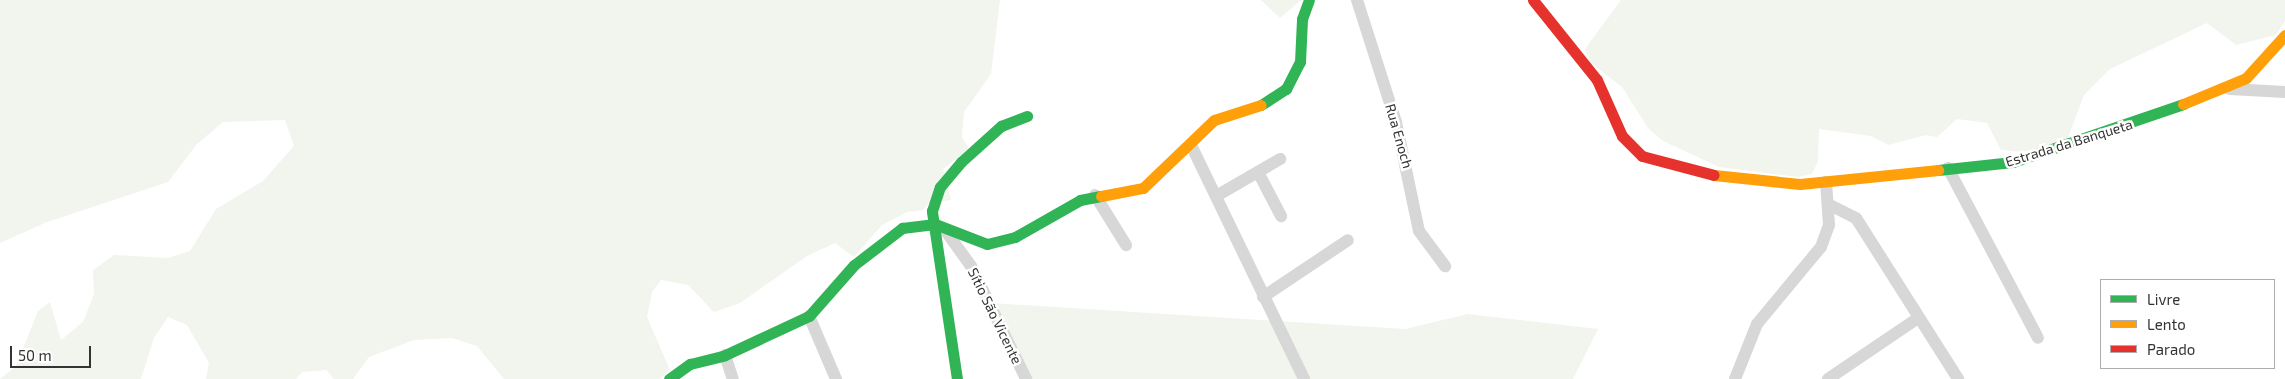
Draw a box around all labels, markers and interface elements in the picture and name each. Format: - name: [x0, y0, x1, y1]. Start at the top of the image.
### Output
- street label: Rua Enoch: [1382, 102, 1416, 170]
- street label: Estrada da Banqueta: [2003, 116, 2135, 170]
- street label: Sítio São Vicente: [964, 265, 1026, 367]
- legend: [2100, 279, 2275, 369]
- text: Livre: [2147, 290, 2180, 308]
- text: Lento: [2147, 315, 2186, 333]
- scale bar: [12, 336, 94, 368]
- text: Parado: [2147, 340, 2195, 358]
- text: 50 m: [18, 346, 52, 364]

